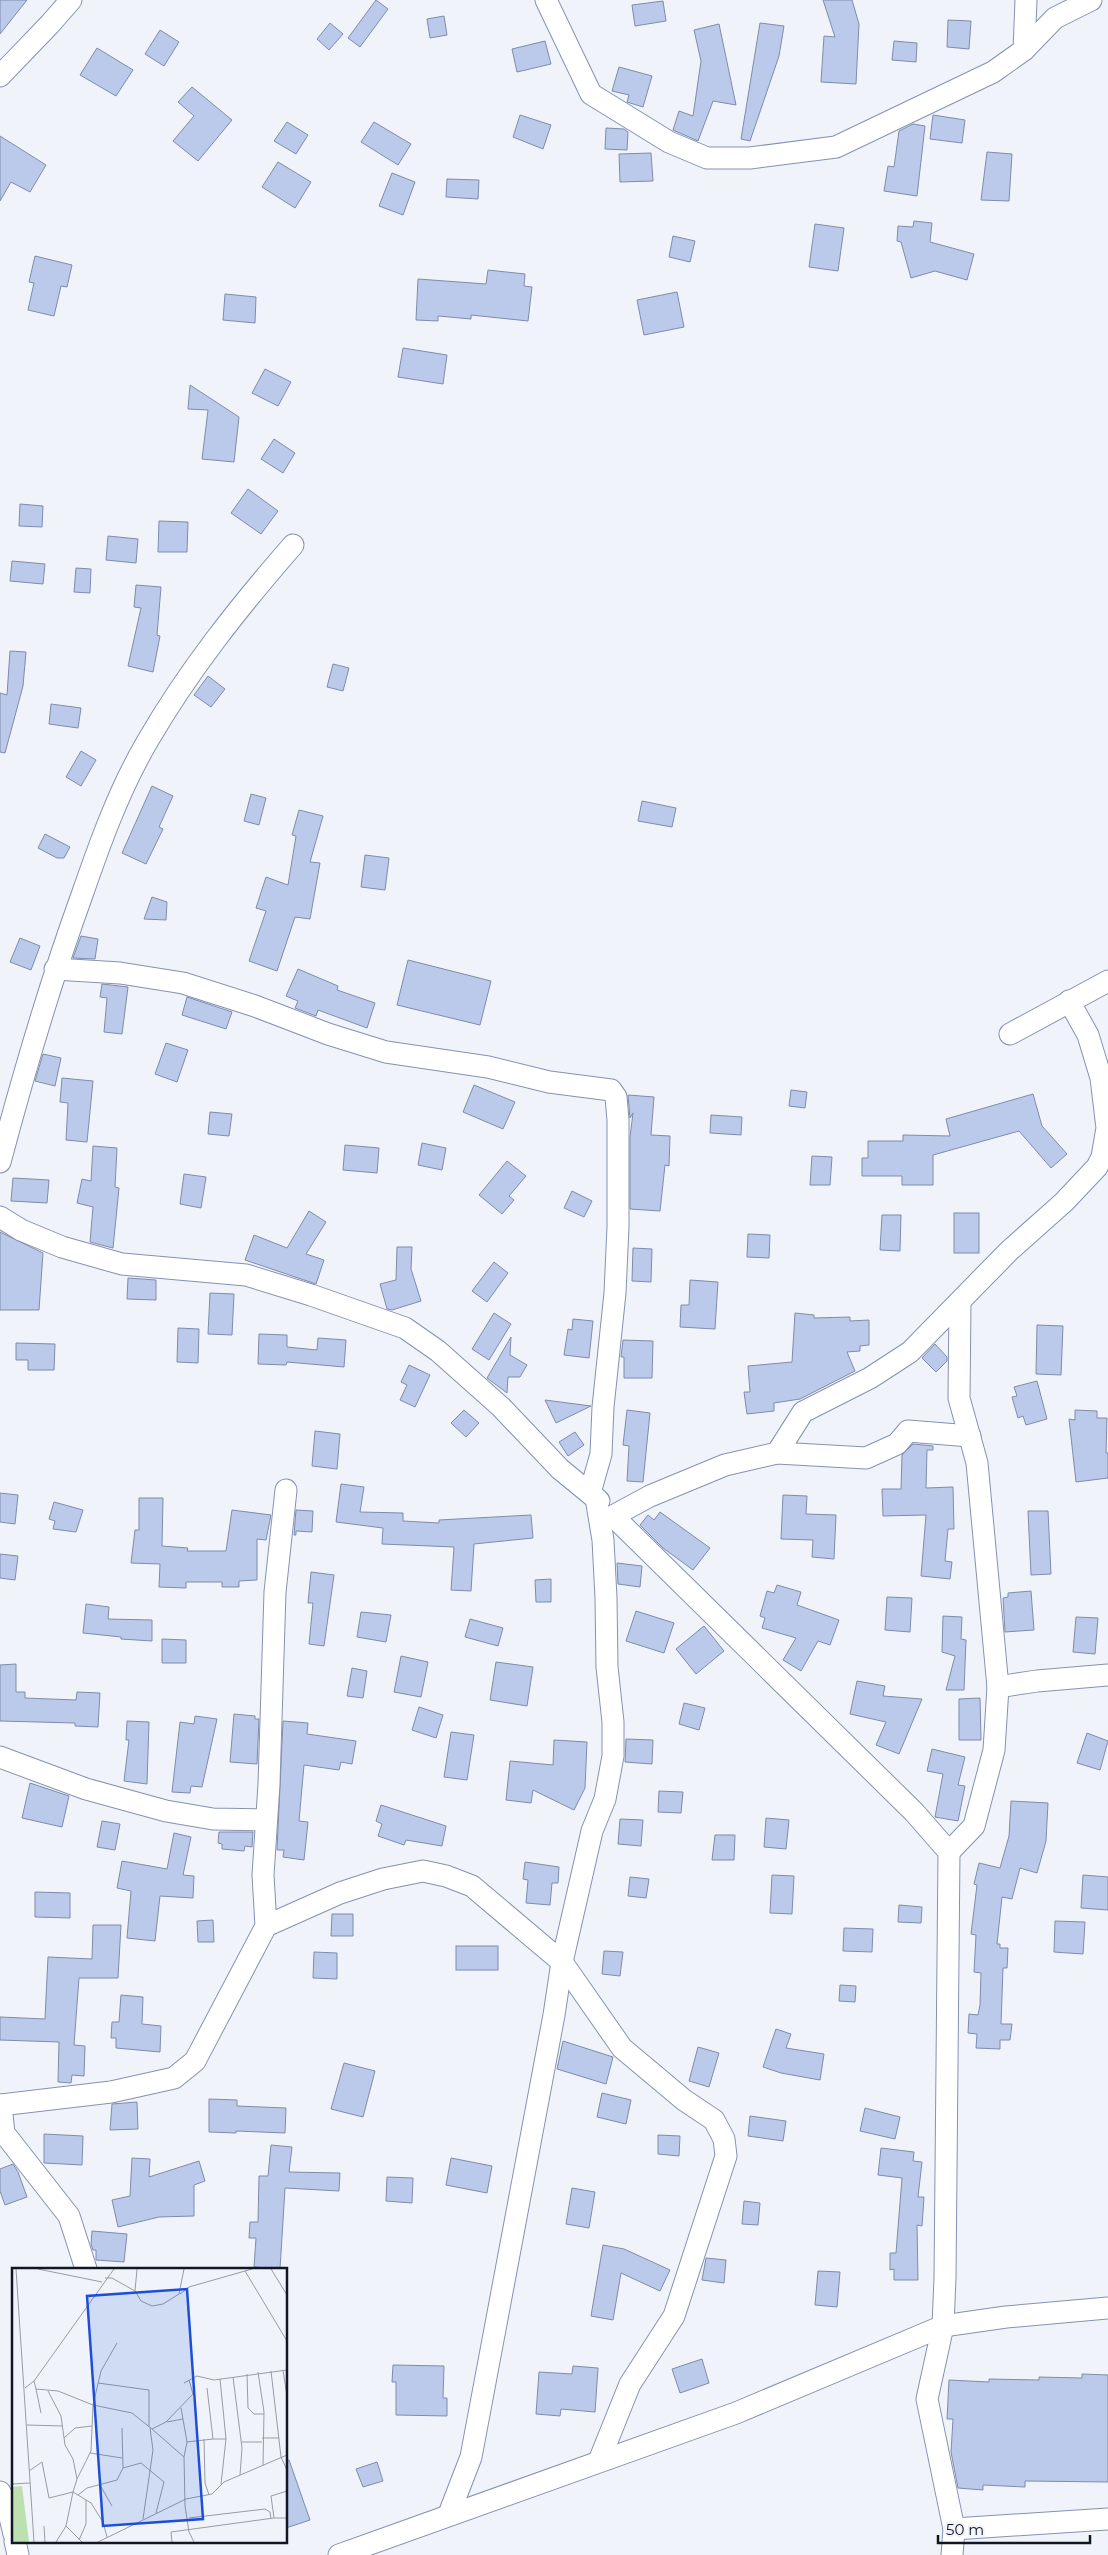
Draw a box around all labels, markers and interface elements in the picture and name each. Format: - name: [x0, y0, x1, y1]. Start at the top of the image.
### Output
- inset map: [12, 2268, 288, 2542]
- scale bar: [938, 2512, 1090, 2544]
- text: 50 m: [946, 2520, 984, 2539]

